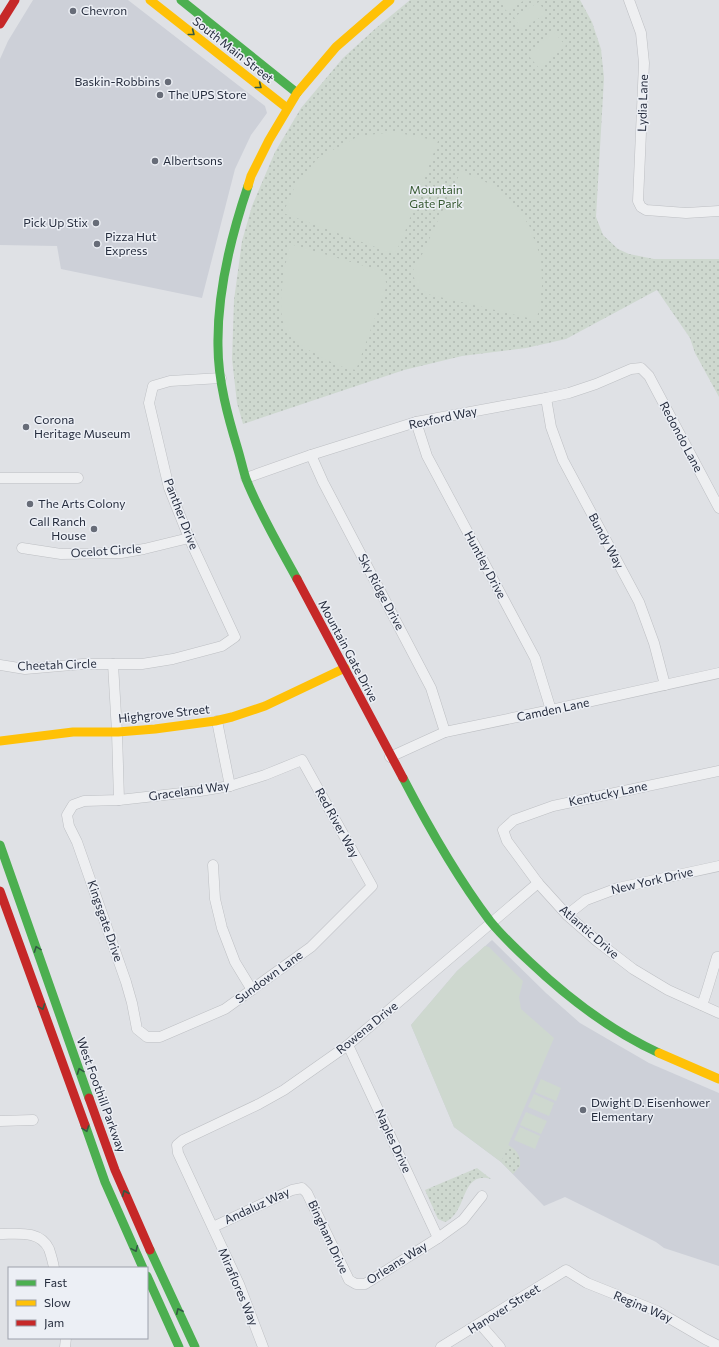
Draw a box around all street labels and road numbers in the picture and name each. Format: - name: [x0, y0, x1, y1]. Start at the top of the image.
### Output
- street label: South Main Street: [190, 13, 277, 85]
- street label: Lydia Lane: [634, 74, 650, 132]
- street label: Redondo Lane: [657, 399, 706, 474]
- street label: Rexford Way: [407, 403, 478, 431]
- street label: Panther Drive: [162, 476, 202, 551]
- street label: Bundy Way: [586, 510, 627, 571]
- street label: Huntley Drive: [462, 528, 509, 601]
- street label: Ocelot Circle: [70, 541, 142, 559]
- street label: Sky Ridge Drive: [356, 551, 408, 632]
- street label: Mountain Gate Drive: [316, 597, 382, 704]
- street label: Cheetah Circle: [17, 656, 97, 672]
- street label: Camden Lane: [515, 695, 590, 724]
- street label: Highgrove Street: [117, 701, 210, 725]
- street label: Graceland Way: [148, 777, 230, 803]
- street label: Kentucky Lane: [567, 778, 648, 808]
- street label: Red River Way: [313, 785, 363, 860]
- street label: New York Drive: [609, 864, 694, 896]
- street label: Kingsgate Drive: [85, 878, 126, 963]
- street label: Atlantic Drive: [557, 902, 622, 961]
- street label: Sundown Lane: [232, 947, 305, 1005]
- street label: Rowena Drive: [333, 998, 400, 1056]
- street label: West Foothill Parkway: [75, 1035, 129, 1154]
- street label: Naples Drive: [373, 1107, 415, 1175]
- street label: Andaluz Way: [222, 1184, 291, 1226]
- street label: Bingham Drive: [306, 1198, 352, 1275]
- street label: Orleans Way: [364, 1238, 429, 1286]
- street label: Miraflores Way: [216, 1246, 262, 1328]
- street label: Hanover Street: [465, 1280, 542, 1336]
- street label: Regina Way: [612, 1287, 675, 1325]

